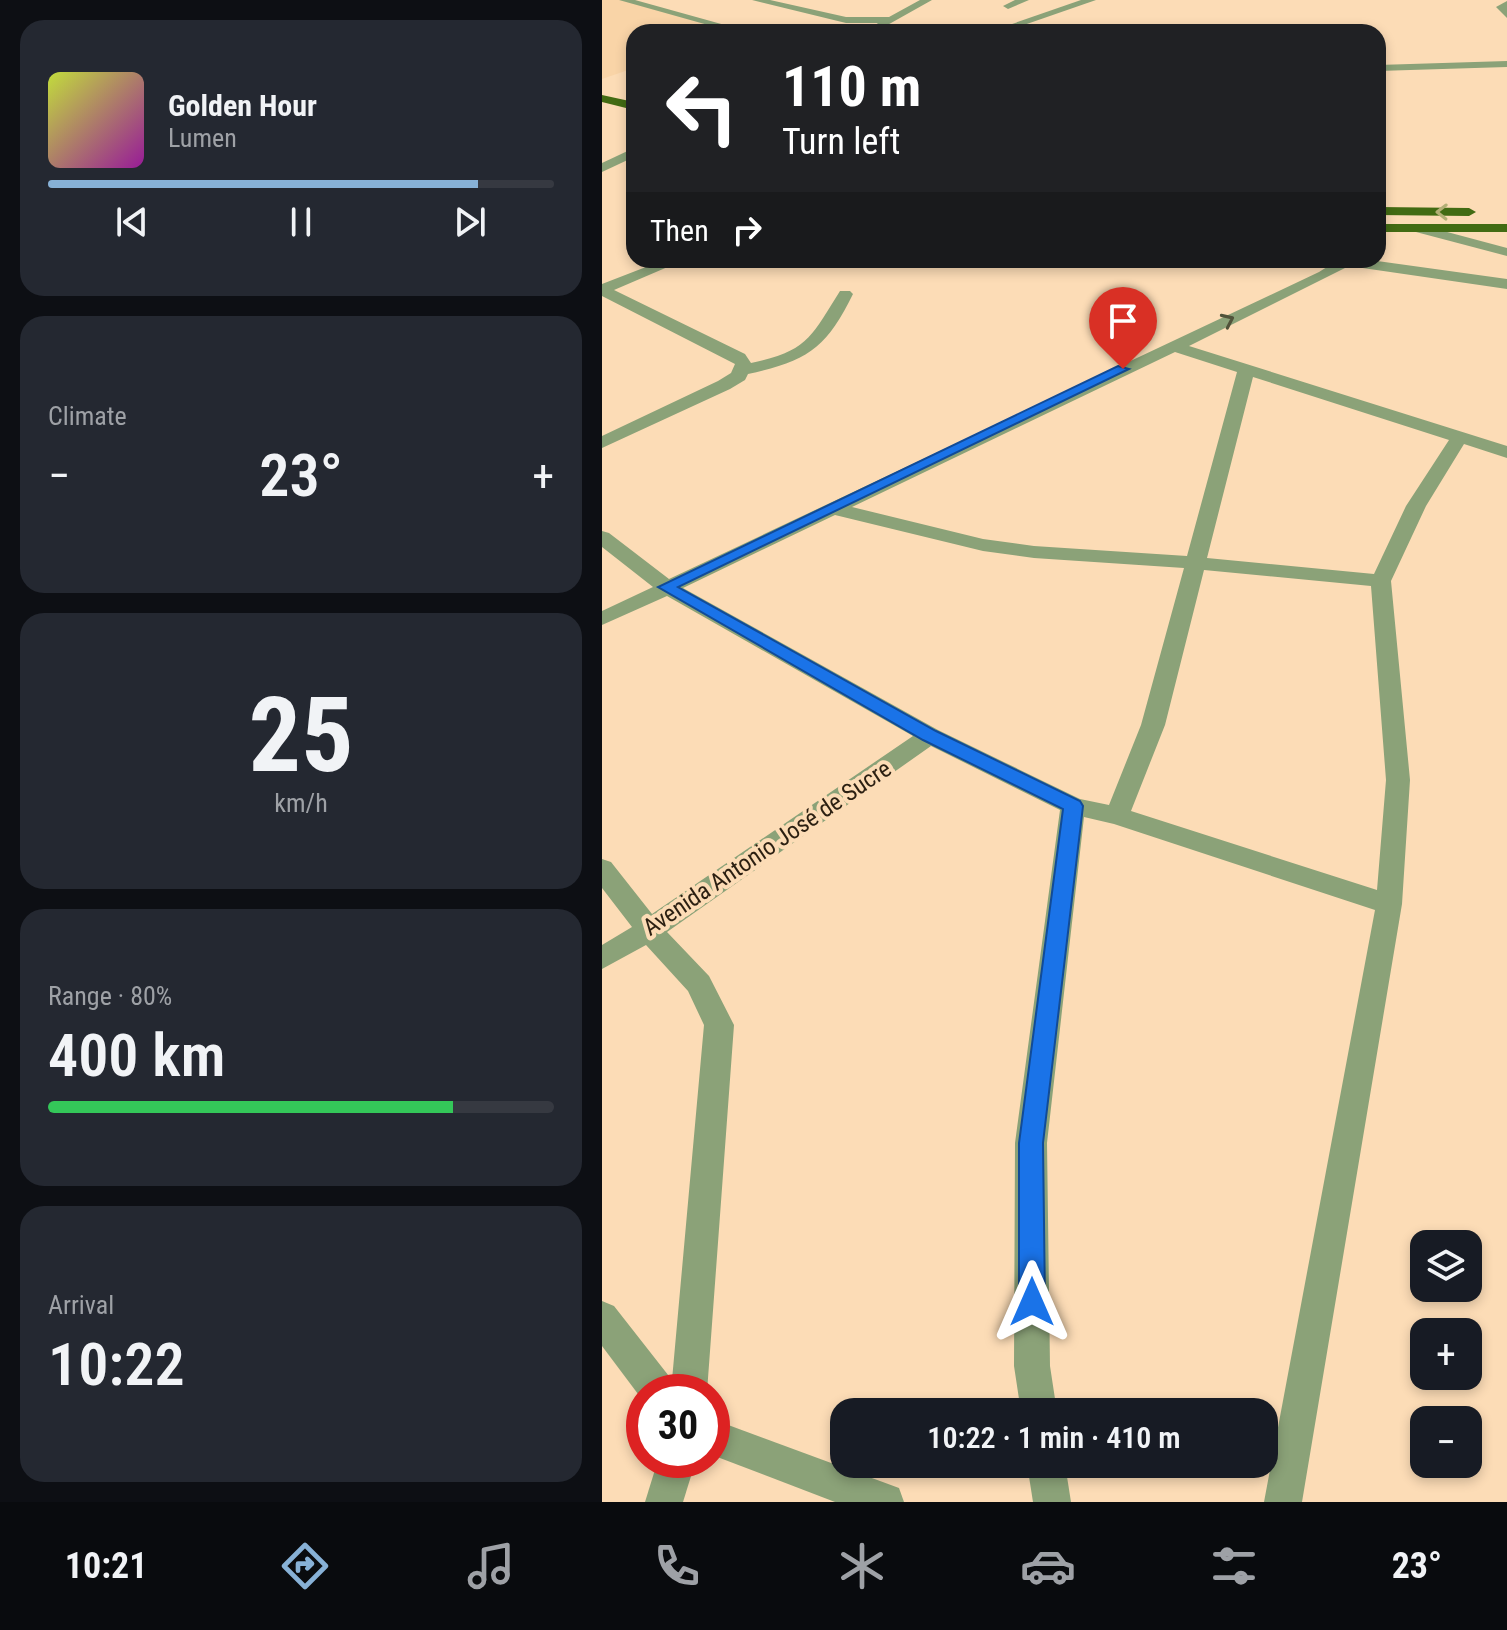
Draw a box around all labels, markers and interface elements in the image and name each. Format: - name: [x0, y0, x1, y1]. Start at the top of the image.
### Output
- text: 110 m: [782, 54, 921, 120]
- icon: left: [650, 56, 754, 160]
- text: Golden Hour: [168, 88, 317, 123]
- text: Turn left: [782, 121, 900, 163]
- text: Lumen: [168, 123, 237, 153]
- icon: previous: [110, 200, 154, 244]
- icon: pause: [279, 200, 323, 244]
- icon: next: [448, 200, 492, 244]
- one-way arrow: [1436, 203, 1448, 220]
- icon: right: [725, 208, 769, 252]
- text: Then: [650, 213, 709, 248]
- pin: [1089, 287, 1157, 369]
- icon: arrive: [1101, 299, 1145, 343]
- one-way arrow: [1220, 314, 1234, 330]
- text: Climate: [48, 401, 127, 431]
- text: 23°: [259, 440, 343, 511]
- text: −: [48, 450, 70, 502]
- text: +: [532, 450, 554, 502]
- text: 25: [248, 675, 354, 796]
- street label: Avenida Antonio José de Sucre: [638, 754, 896, 942]
- text: km/h: [274, 788, 328, 818]
- text: Range · 80%: [48, 981, 172, 1011]
- text: 400 km: [48, 1020, 225, 1091]
- map controls: [1410, 1230, 1482, 1478]
- button: layers: [1410, 1230, 1482, 1302]
- position arrow: [990, 1260, 1074, 1344]
- text: Arrival: [48, 1290, 114, 1320]
- button: +: [1410, 1318, 1482, 1390]
- text: 10:22: [48, 1329, 185, 1400]
- speed limit sign: 30: [626, 1374, 730, 1478]
- button: −: [1410, 1406, 1482, 1478]
- text: 10:22 · 1 min · 410 m: [927, 1420, 1181, 1455]
- icon: directions: [277, 1538, 333, 1594]
- icon: music: [463, 1538, 519, 1594]
- icon: phone: [649, 1538, 705, 1594]
- icon: climate: [834, 1538, 890, 1594]
- icon: car: [1020, 1538, 1076, 1594]
- icon: filters: [1206, 1538, 1262, 1594]
- text: 10:21: [65, 1545, 147, 1587]
- text: 23°: [1392, 1545, 1442, 1587]

